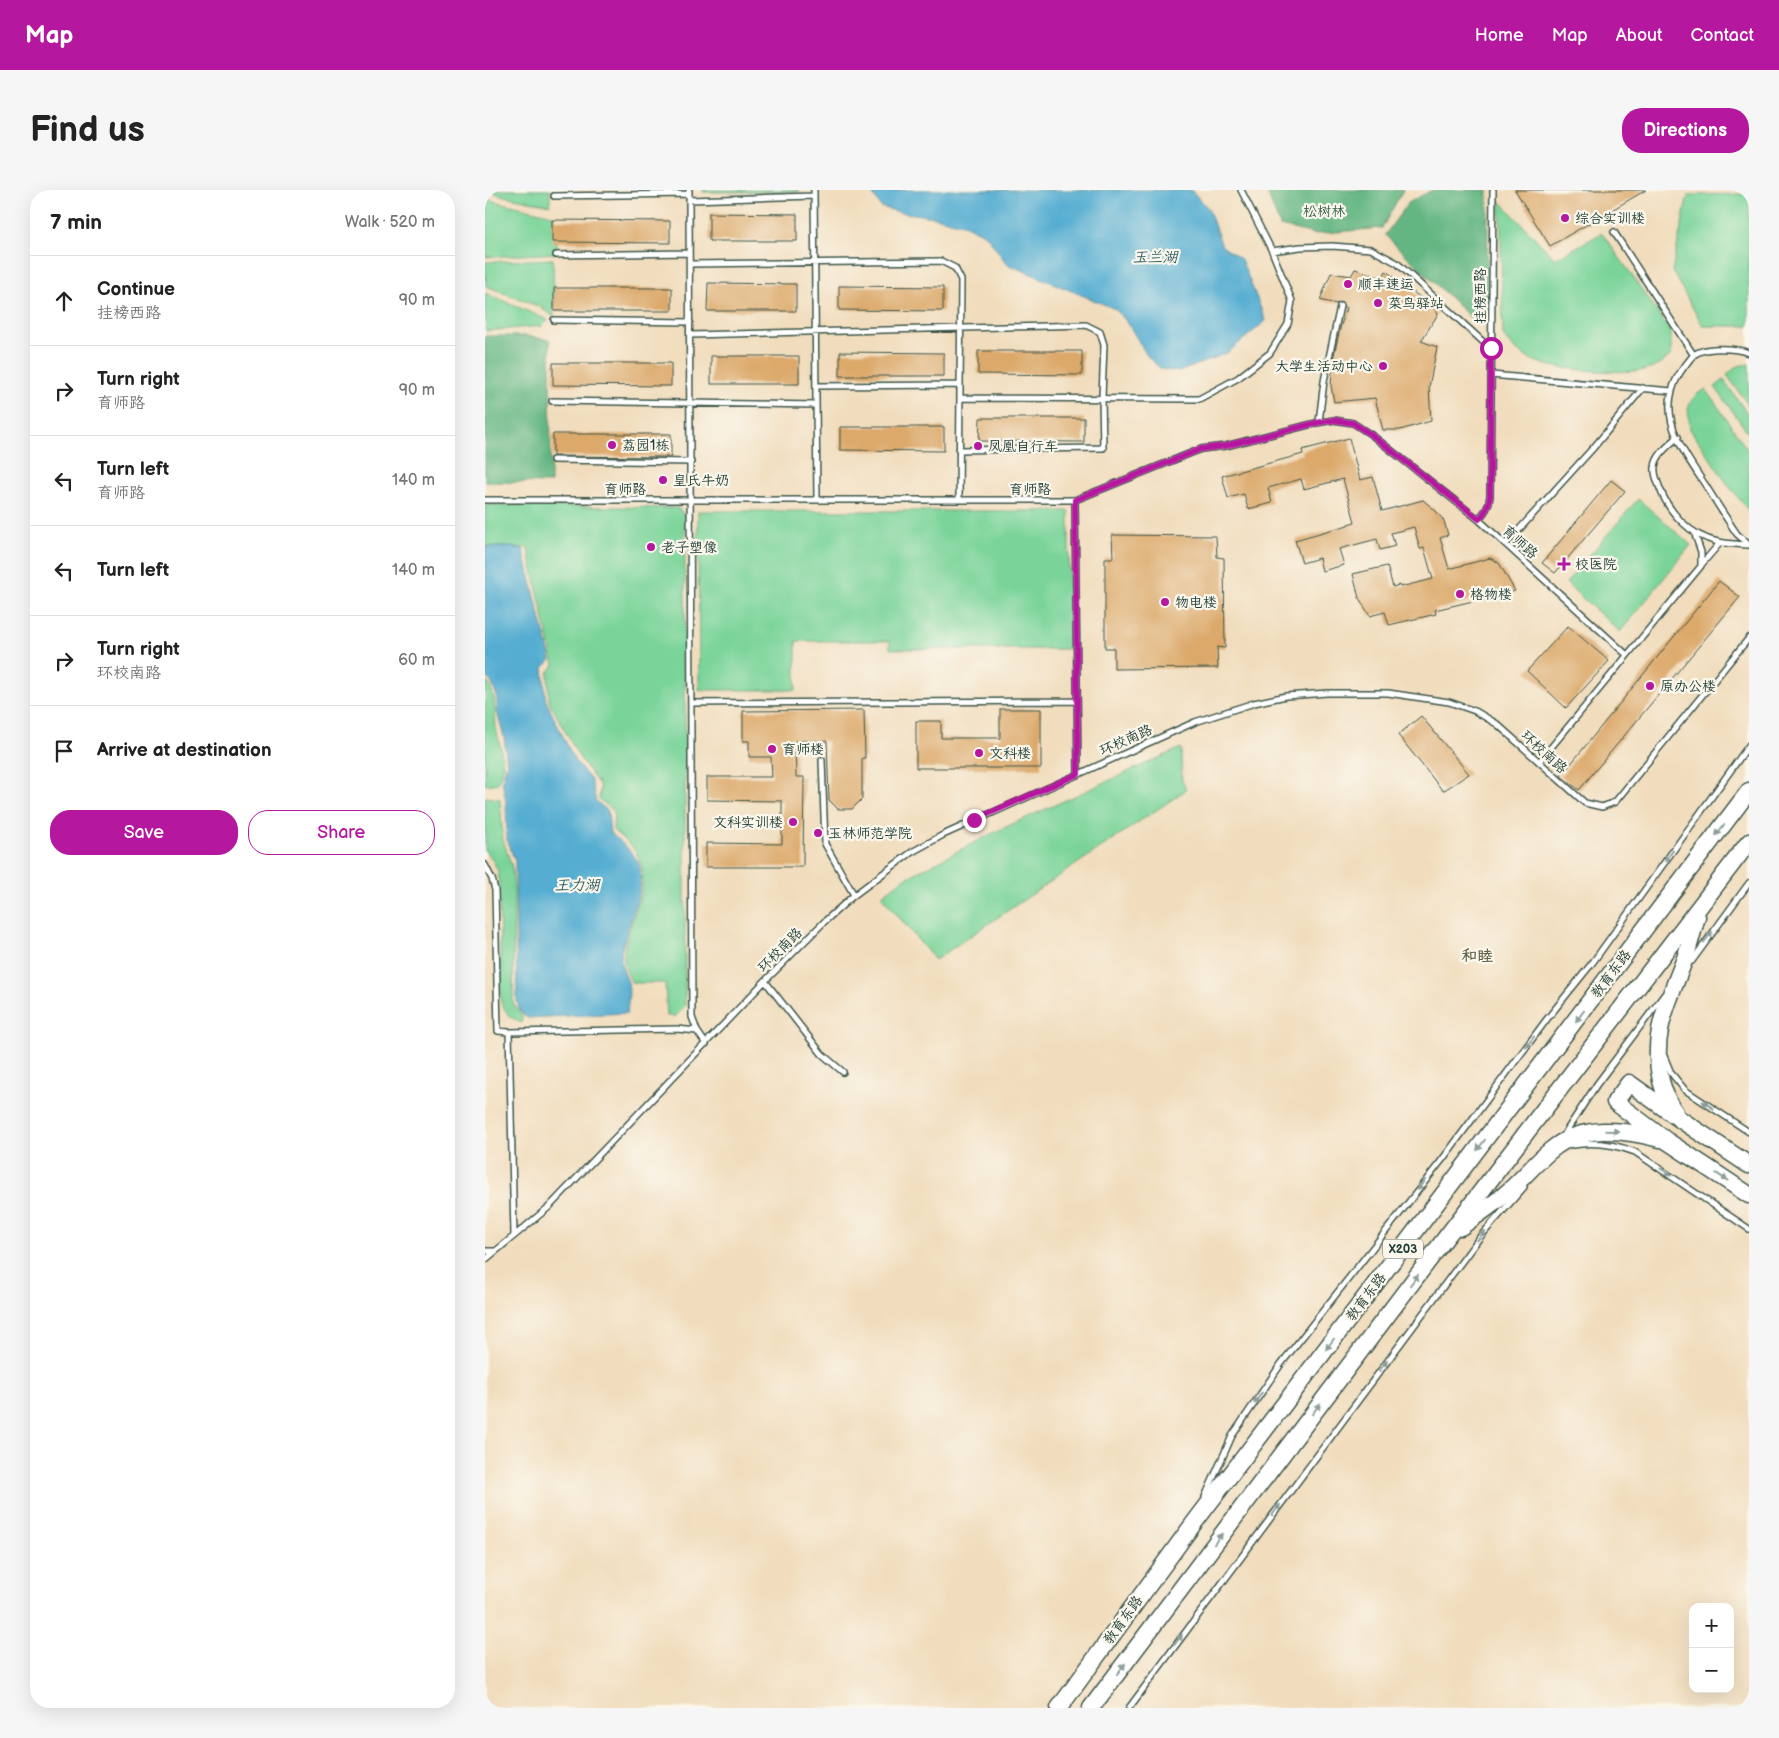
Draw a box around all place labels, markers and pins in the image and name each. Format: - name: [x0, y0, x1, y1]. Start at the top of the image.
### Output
- place label: 综合实训楼: [1575, 210, 1645, 227]
- marker: 综合实训楼: [1559, 212, 1571, 224]
- place label: 顺丰速运: [1358, 276, 1414, 293]
- marker: 顺丰速运: [1342, 278, 1354, 290]
- place label: 菜鸟驿站: [1388, 295, 1444, 312]
- marker: 菜鸟驿站: [1372, 297, 1384, 309]
- place label: 大学生活动中心: [1275, 358, 1373, 375]
- marker: 大学生活动中心: [1377, 360, 1389, 372]
- place label: 荔园1栋: [622, 437, 669, 454]
- place label: 凤凰自行车: [988, 438, 1058, 455]
- marker: 荔园1栋: [606, 439, 618, 451]
- marker: 凤凰自行车: [972, 440, 984, 452]
- place label: 皇氏牛奶: [673, 472, 729, 489]
- marker: 皇氏牛奶: [657, 474, 669, 486]
- place label: 老子塑像: [661, 539, 717, 556]
- marker: 老子塑像: [645, 541, 657, 553]
- place label: 校医院: [1575, 556, 1617, 573]
- marker: 校医院: [1557, 557, 1571, 571]
- place label: 格物楼: [1470, 586, 1512, 603]
- marker: 格物楼: [1454, 588, 1466, 600]
- place label: 物电楼: [1175, 594, 1217, 611]
- marker: 物电楼: [1159, 596, 1171, 608]
- place label: 原办公楼: [1660, 678, 1716, 695]
- marker: 原办公楼: [1644, 680, 1656, 692]
- place label: 育师楼: [782, 741, 824, 758]
- marker: 育师楼: [766, 743, 778, 755]
- place label: 文科楼: [989, 745, 1031, 762]
- marker: 文科楼: [973, 747, 985, 759]
- place label: 文科实训楼: [713, 814, 783, 831]
- marker: 文科实训楼: [787, 816, 799, 828]
- place label: 玉林师范学院: [828, 825, 912, 842]
- marker: 玉林师范学院: [812, 827, 824, 839]

